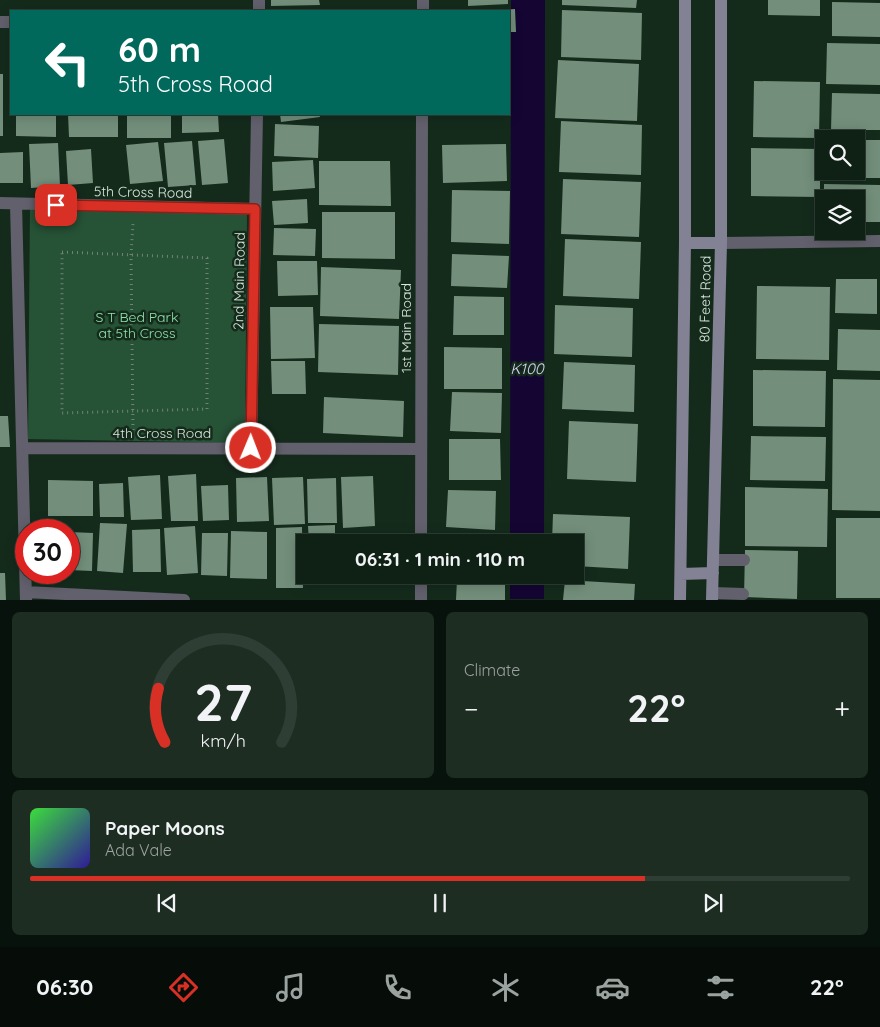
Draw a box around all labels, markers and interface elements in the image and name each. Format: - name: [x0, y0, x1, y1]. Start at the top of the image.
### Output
- text: 60 m: [118, 27, 201, 71]
- icon: left: [35, 30, 100, 95]
- text: 5th Cross Road: [118, 70, 273, 98]
- map controls: [815, 130, 865, 240]
- button: search: [815, 130, 865, 180]
- street label: 5th Cross Road: [94, 182, 192, 202]
- pin: [35, 184, 77, 226]
- button: layers: [815, 190, 865, 240]
- icon: arrive: [42, 191, 70, 219]
- street label: 2nd Main Road: [229, 232, 249, 330]
- street label: 80 Feet Road: [695, 256, 715, 342]
- street label: 1st Main Road: [397, 283, 415, 373]
- park label: S T Bed Park at 5th Cross: [96, 308, 178, 342]
- water label: K100: [510, 359, 545, 378]
- position arrow: [224, 421, 276, 473]
- street label: 4th Cross Road: [113, 424, 211, 442]
- speed limit sign: 30: [15, 519, 80, 584]
- text: 06:31 · 1 min · 110 m: [355, 547, 525, 571]
- text: Climate: [464, 660, 520, 680]
- text: 27: [194, 669, 252, 734]
- text: 22°: [627, 684, 685, 732]
- text: −: [464, 691, 479, 726]
- text: +: [834, 691, 850, 726]
- text: km/h: [200, 729, 246, 751]
- text: Paper Moons: [105, 816, 225, 840]
- text: Ada Vale: [105, 840, 172, 860]
- icon: previous: [153, 889, 181, 917]
- icon: pause: [426, 889, 454, 917]
- icon: next: [699, 889, 727, 917]
- icon: directions: [166, 970, 201, 1005]
- icon: music: [273, 970, 308, 1005]
- icon: phone: [380, 970, 415, 1005]
- icon: climate: [488, 970, 523, 1005]
- icon: car: [595, 970, 630, 1005]
- icon: filters: [703, 970, 738, 1005]
- text: 06:30: [36, 973, 93, 1001]
- text: 22°: [810, 973, 844, 1001]

